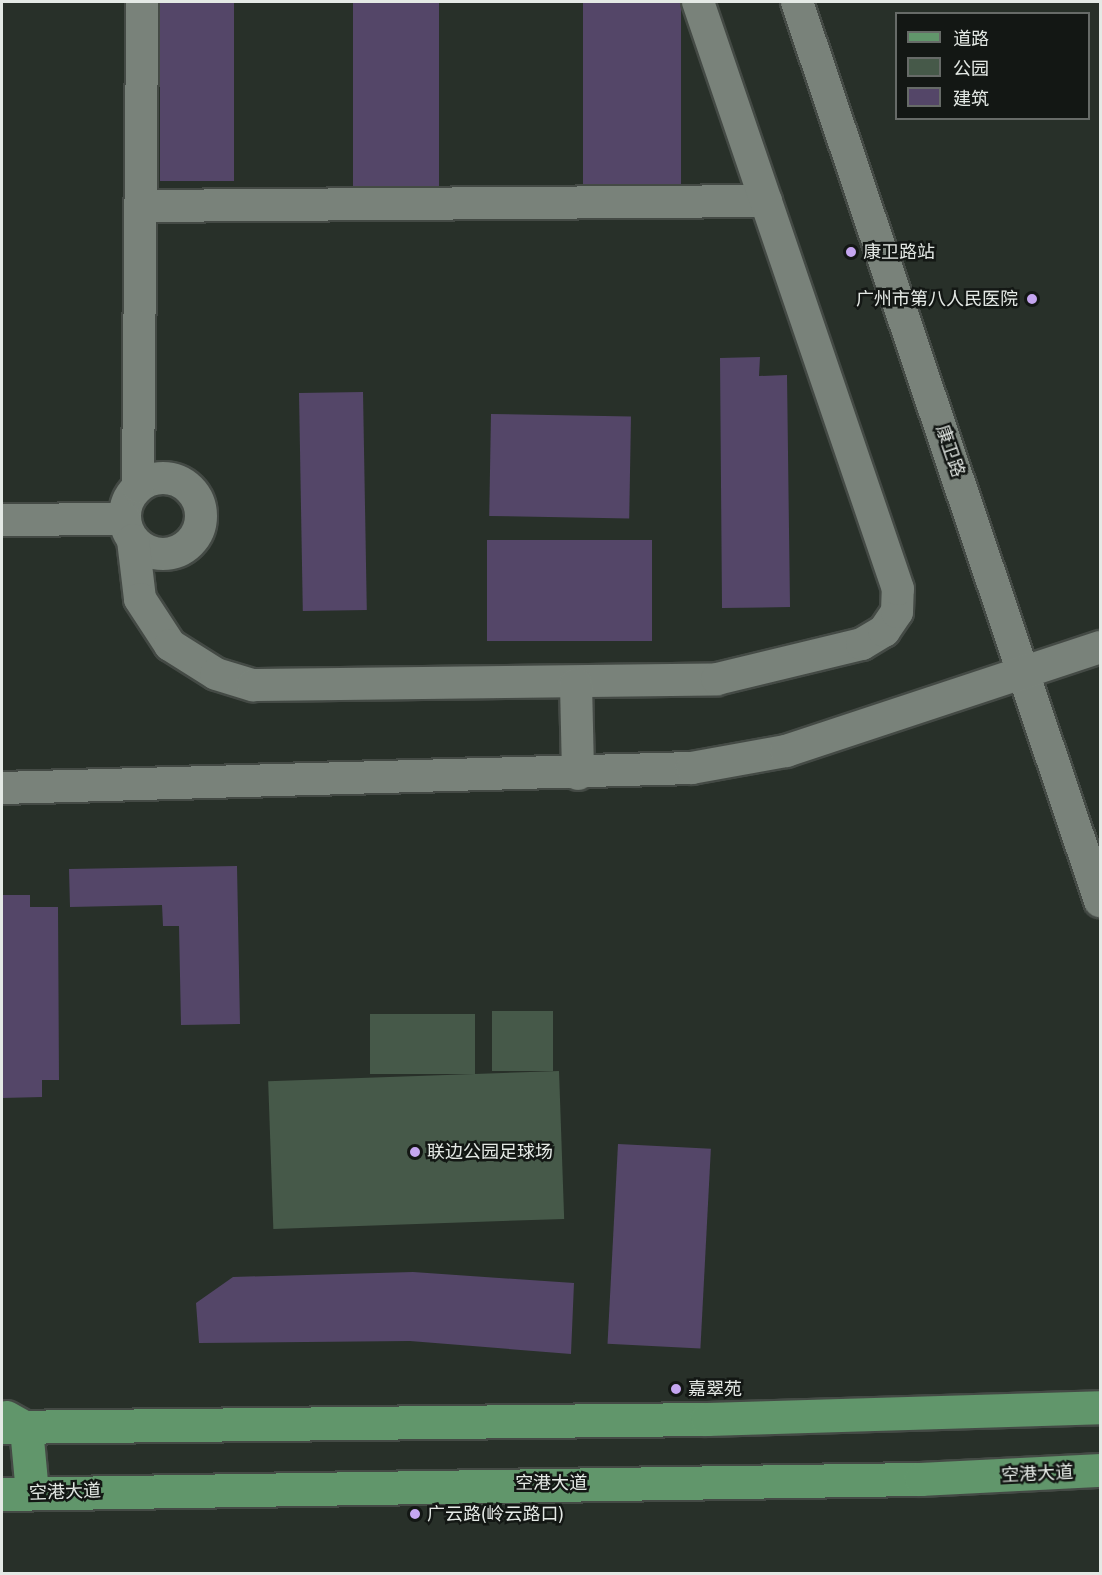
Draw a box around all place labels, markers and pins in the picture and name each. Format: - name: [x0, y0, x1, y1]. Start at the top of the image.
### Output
- place label: 康卫路站: [863, 241, 935, 263]
- marker: 康卫路站: [844, 245, 858, 259]
- place label: 广州市第八人民医院: [856, 288, 1018, 310]
- marker: 广州市第八人民医院: [1023, 290, 1041, 308]
- place label: 联边公园足球场: [427, 1141, 553, 1163]
- marker: 联边公园足球场: [408, 1145, 422, 1159]
- place label: 嘉翠苑: [688, 1378, 742, 1400]
- marker: 嘉翠苑: [669, 1382, 683, 1396]
- place label: 广云路(岭云路口): [427, 1503, 564, 1525]
- marker: 广云路(岭云路口): [408, 1507, 422, 1521]

